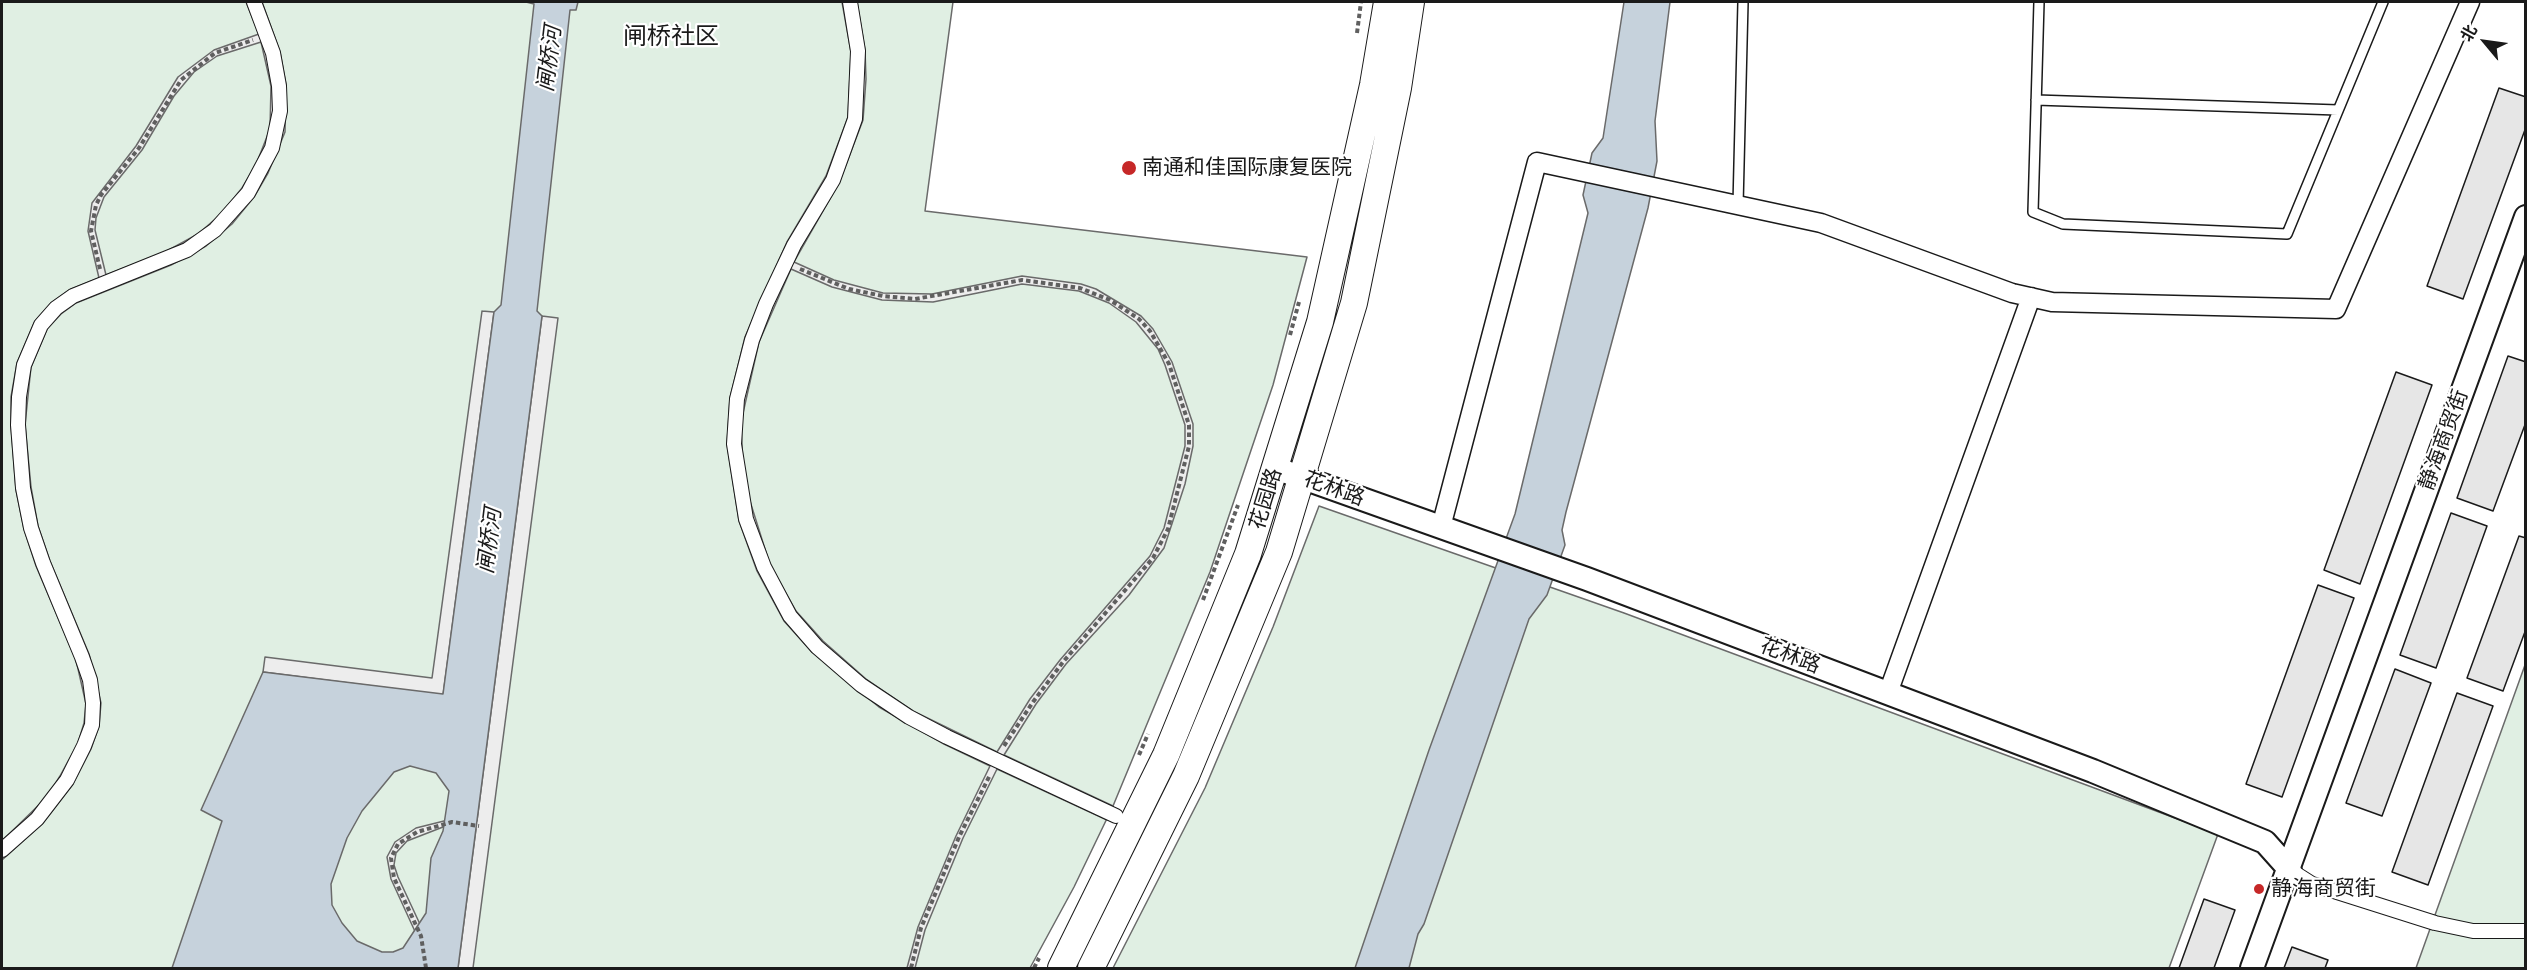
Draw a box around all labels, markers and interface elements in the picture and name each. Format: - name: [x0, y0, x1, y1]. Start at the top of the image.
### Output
- north arrow: [2455, 12, 2515, 72]
- text: 北: [2457, 21, 2481, 45]
- district label: 闸桥社区: [623, 23, 719, 51]
- water label: 闸桥河: [533, 25, 567, 93]
- place label: 南通和佳国际康复医院: [1142, 155, 1352, 181]
- marker: 南通和佳国际康复医院: [1120, 159, 1138, 177]
- street label: 静海商贸街: [2414, 386, 2474, 494]
- street label: 花园路: [1245, 465, 1287, 533]
- street label: 花林路: [1300, 466, 1368, 512]
- water label: 闸桥河: [473, 507, 507, 575]
- street label: 花林路: [1756, 633, 1824, 679]
- place label: 静海商贸街: [2271, 876, 2376, 902]
- marker: 静海商贸街: [2252, 882, 2266, 896]

